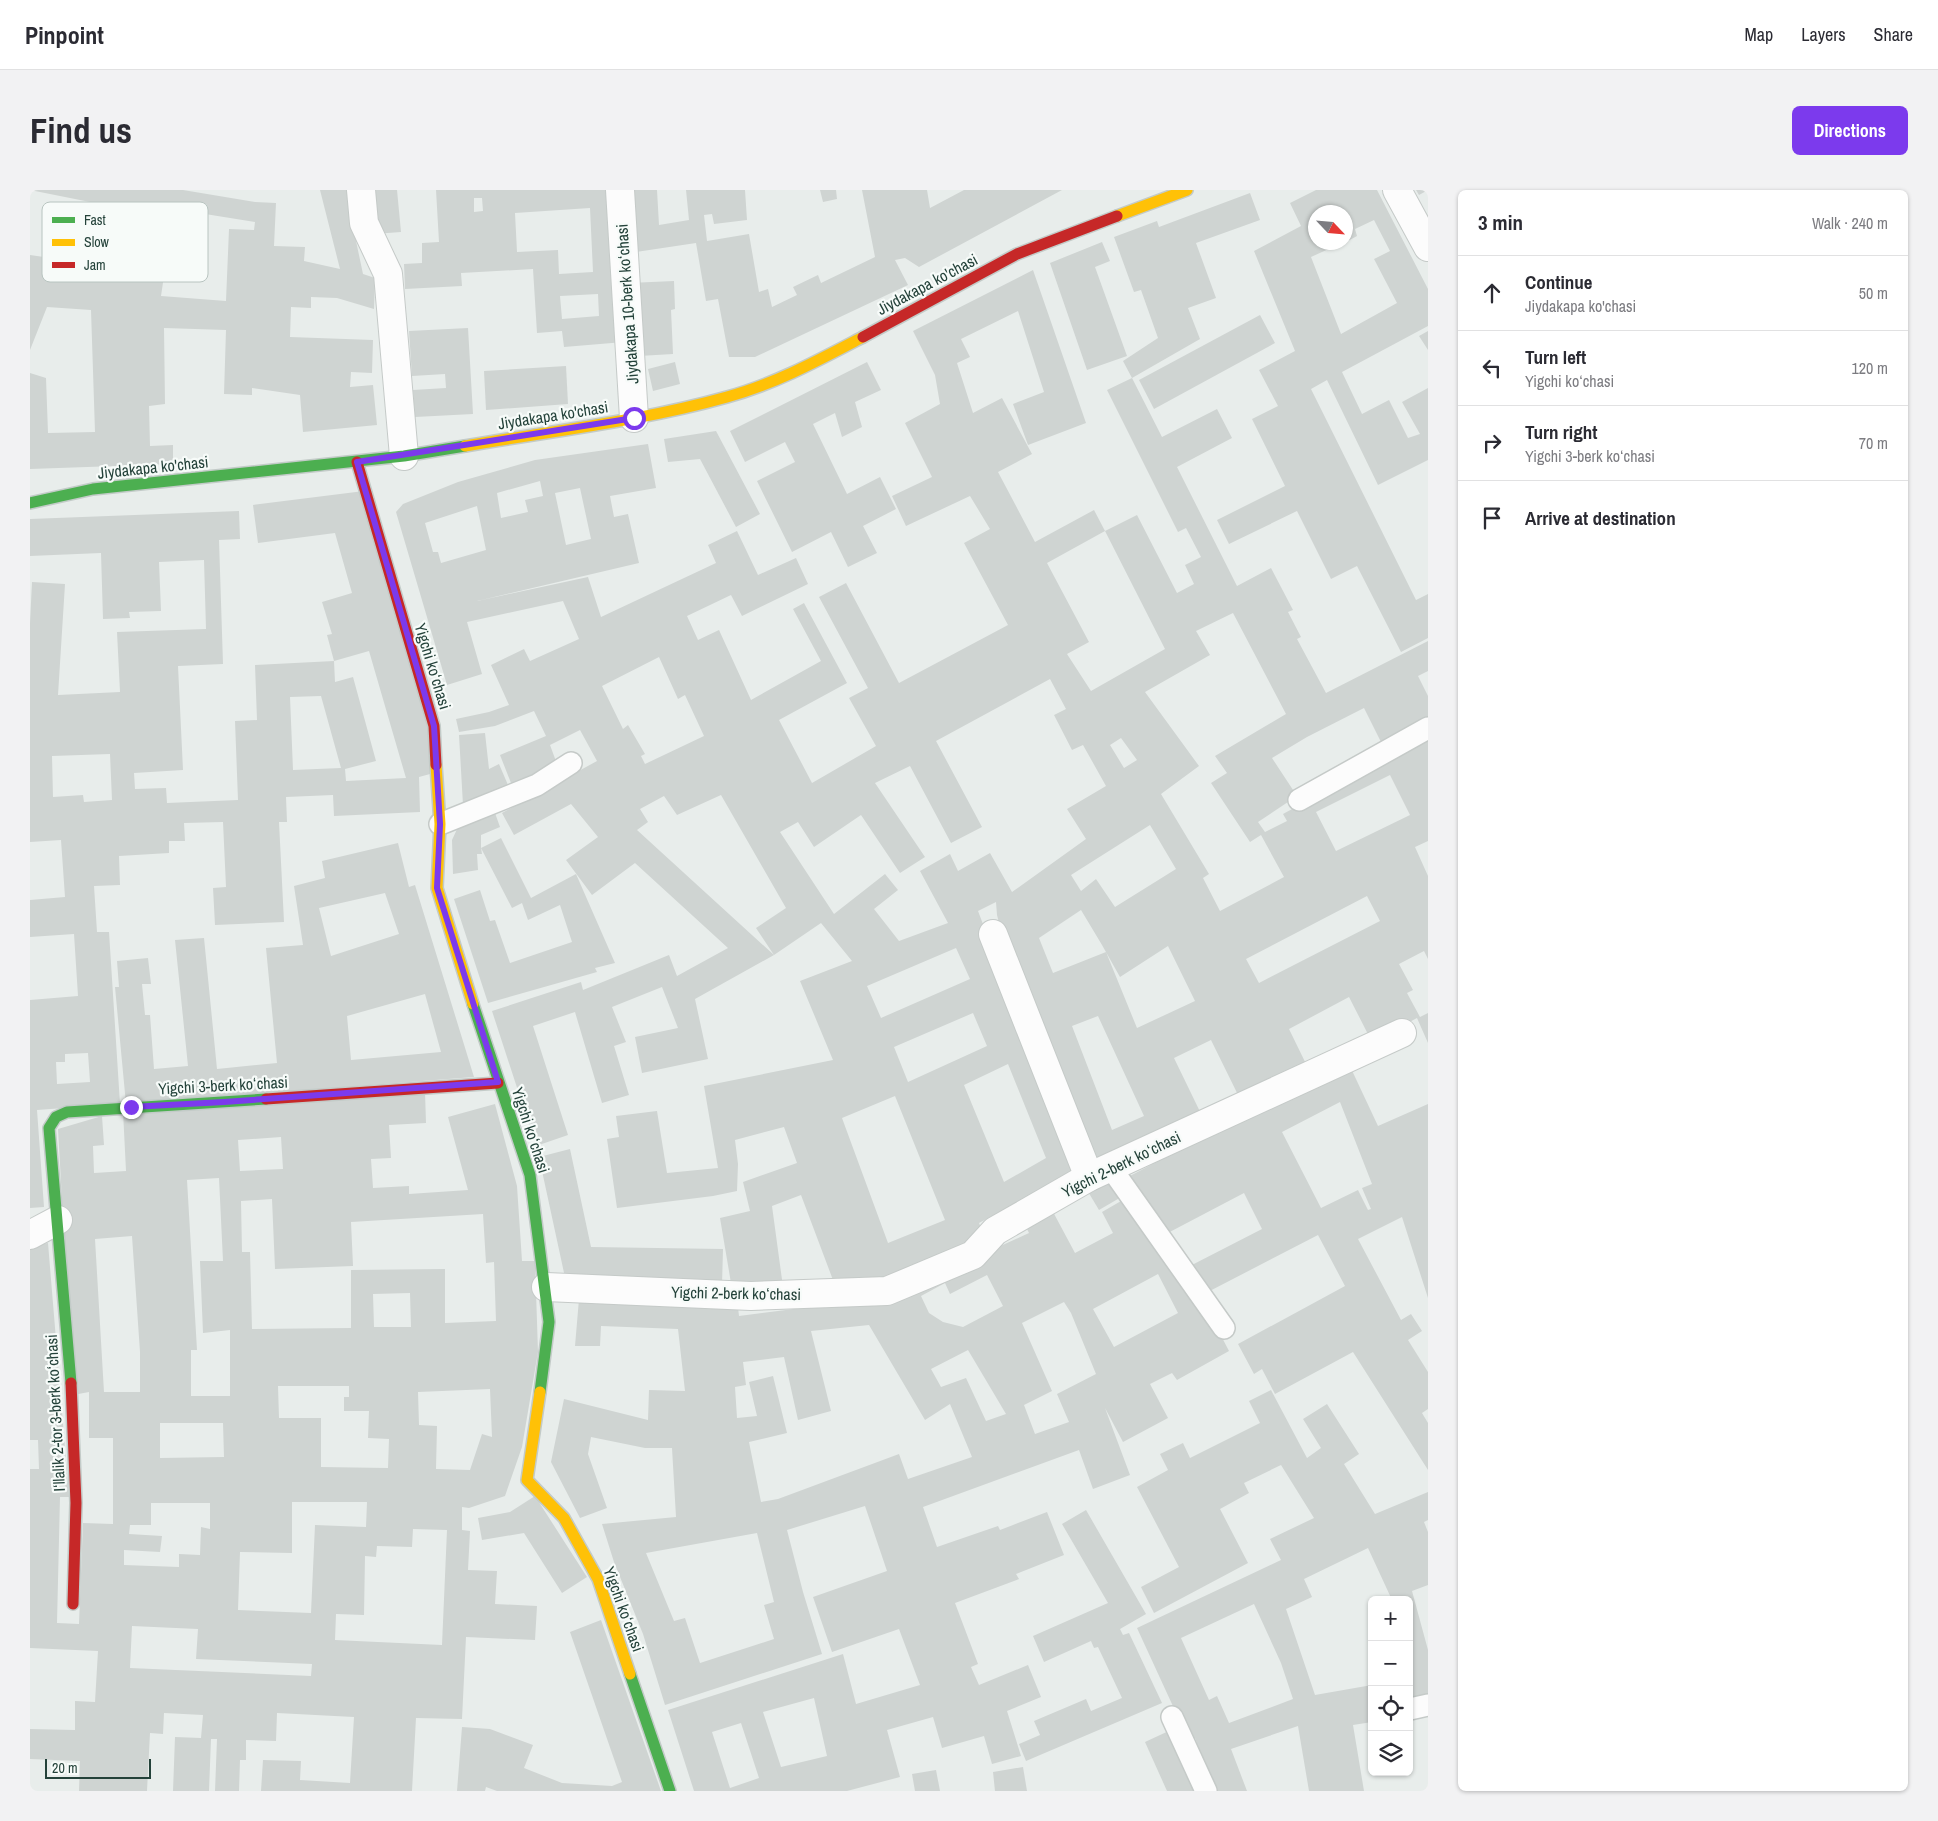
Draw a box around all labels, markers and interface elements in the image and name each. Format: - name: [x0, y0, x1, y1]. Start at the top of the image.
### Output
- text: Pinpoint: [25, 19, 104, 51]
- text: Map: [1745, 22, 1773, 47]
- text: Layers: [1801, 22, 1846, 47]
- text: Share: [1874, 22, 1913, 47]
- button: Directions: [1792, 106, 1908, 155]
- text: Find us: [30, 107, 132, 154]
- legend: [42, 202, 208, 282]
- north arrow: [1308, 205, 1353, 250]
- text: 3 min: [1478, 208, 1523, 237]
- text: Fast: [84, 211, 106, 229]
- text: Walk · 240 m: [1812, 212, 1888, 234]
- street label: Jiydakapa 10-berk koʻchasi: [610, 223, 644, 385]
- text: Slow: [84, 233, 110, 251]
- street label: Jiydakapa ko'chasi: [873, 248, 981, 320]
- text: Jam: [84, 256, 106, 274]
- text: Continue: [1525, 269, 1593, 295]
- icon: ahead: [1478, 279, 1506, 307]
- text: 50 m: [1859, 282, 1888, 304]
- text: Jiydakapa ko'chasi: [1525, 295, 1636, 317]
- text: Turn left: [1525, 344, 1586, 370]
- icon: left: [1478, 354, 1506, 382]
- text: 120 m: [1852, 357, 1888, 379]
- text: Yigchi koʻchasi: [1525, 370, 1614, 392]
- street label: Jiydakapa ko'chasi: [496, 395, 610, 435]
- route start: [623, 407, 646, 430]
- text: Turn right: [1525, 419, 1597, 445]
- icon: right: [1478, 429, 1506, 457]
- text: 70 m: [1859, 432, 1888, 454]
- text: Yigchi 3-berk koʻchasi: [1525, 445, 1655, 467]
- street label: Jiydakapa ko'chasi: [97, 450, 209, 484]
- icon: arrive: [1478, 504, 1506, 532]
- text: Arrive at destination: [1525, 505, 1676, 531]
- street label: Yigchi koʻchasi: [409, 620, 457, 712]
- street label: Yigchi 3-berk koʻchasi: [158, 1071, 288, 1099]
- street label: Yigchi koʻchasi: [507, 1084, 555, 1176]
- route end: [120, 1096, 143, 1119]
- street label: Yigchi 2-berk koʻchasi: [1058, 1126, 1184, 1202]
- street label: Yigchi 2-berk koʻchasi: [671, 1281, 801, 1305]
- street label: Iʻllalik 2-tor 3-berk koʻchasi: [40, 1334, 70, 1492]
- street label: Yigchi koʻchasi: [598, 1563, 650, 1655]
- map controls: [1368, 1596, 1413, 1776]
- button: +: [1368, 1596, 1413, 1641]
- button: −: [1368, 1641, 1413, 1686]
- button: locate: [1368, 1686, 1413, 1731]
- button: layers: [1368, 1731, 1413, 1776]
- scale bar: [45, 1756, 151, 1779]
- text: 20 m: [52, 1759, 78, 1777]

